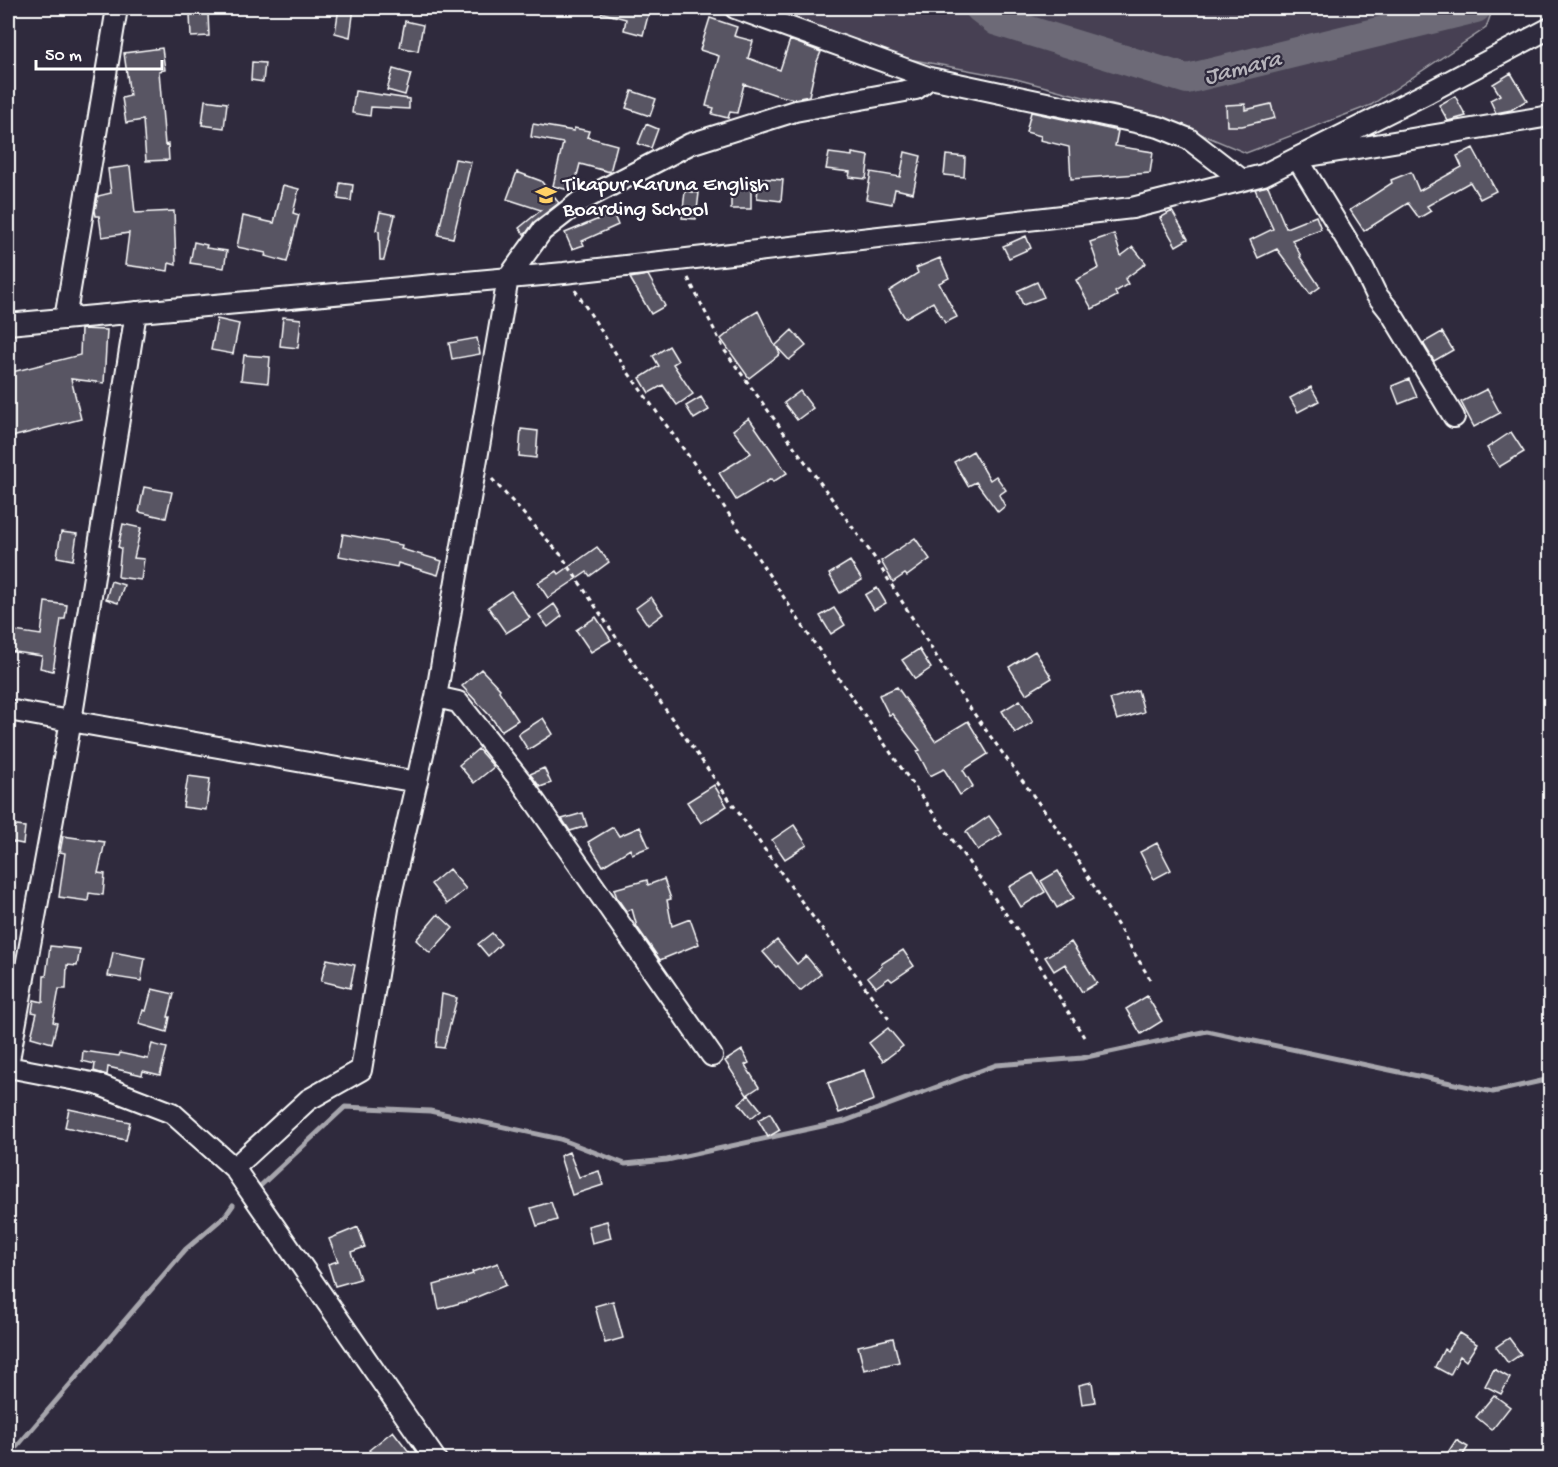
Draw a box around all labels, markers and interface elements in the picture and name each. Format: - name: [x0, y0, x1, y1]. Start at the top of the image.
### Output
- scale bar: [36, 33, 162, 71]
- water label: Jamara: [1201, 45, 1286, 93]
- text: 50 m: [45, 46, 82, 67]
- place label: Tikapur Karuna English Boarding School: [561, 173, 769, 224]
- school or university icon: Tikapur Karuna English Boarding School: [534, 183, 558, 207]

